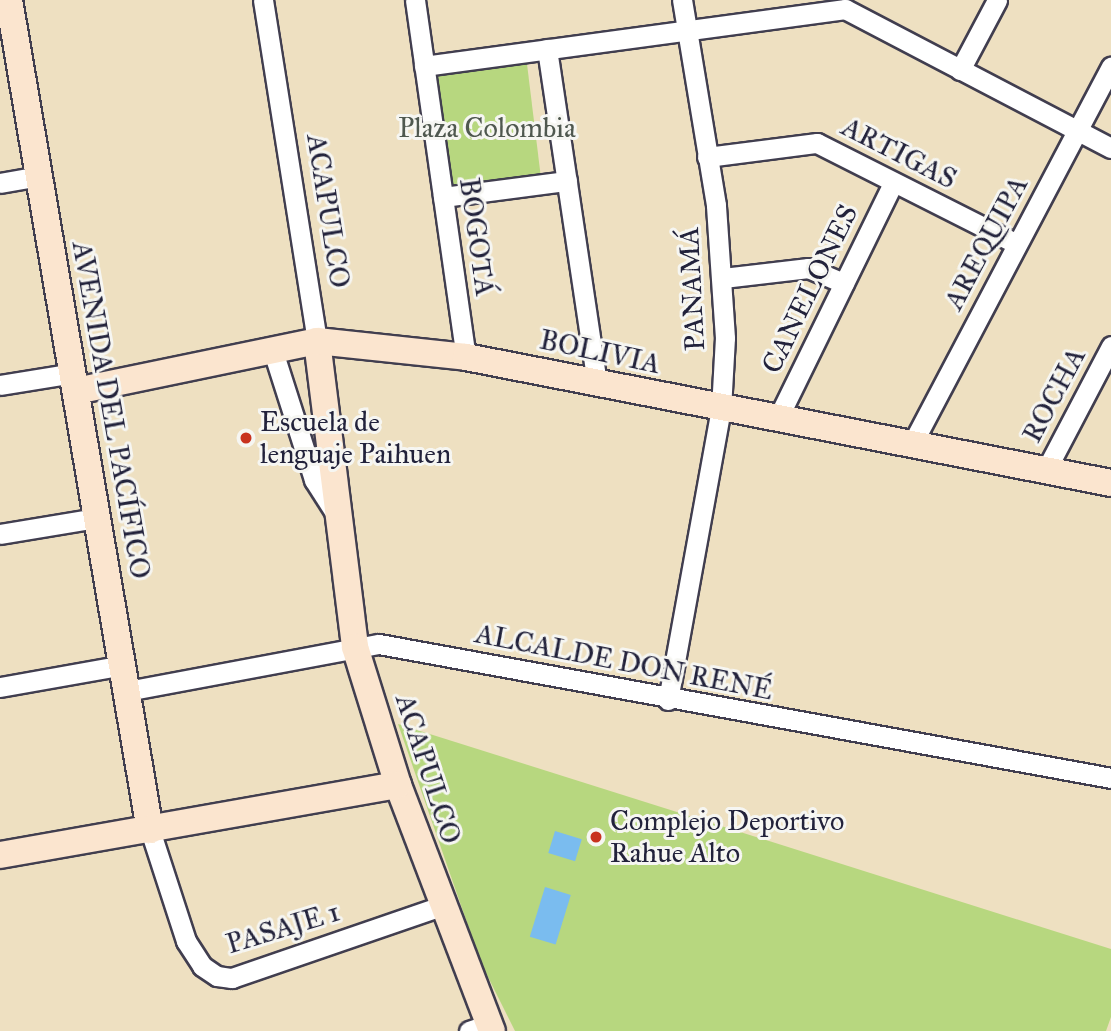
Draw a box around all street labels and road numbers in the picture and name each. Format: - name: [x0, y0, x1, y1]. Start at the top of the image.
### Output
- street label: ARTIGAS: [836, 110, 962, 196]
- street label: ACAPULCO: [299, 132, 357, 290]
- street label: AREQUIPA: [937, 170, 1035, 316]
- street label: BOGOTÁ: [452, 176, 502, 298]
- street label: CANELONES: [755, 199, 865, 379]
- street label: PANAMÁ: [672, 226, 712, 352]
- street label: AVENIDA DEL PACÍFICO: [65, 239, 157, 581]
- street label: BOLIVIA: [537, 323, 663, 381]
- street label: ROCHA: [1015, 342, 1093, 448]
- street label: ALCALDE DON RENÉ: [472, 617, 776, 707]
- street label: ACAPULCO: [388, 690, 468, 848]
- street label: PASAJE 1: [222, 895, 344, 961]

